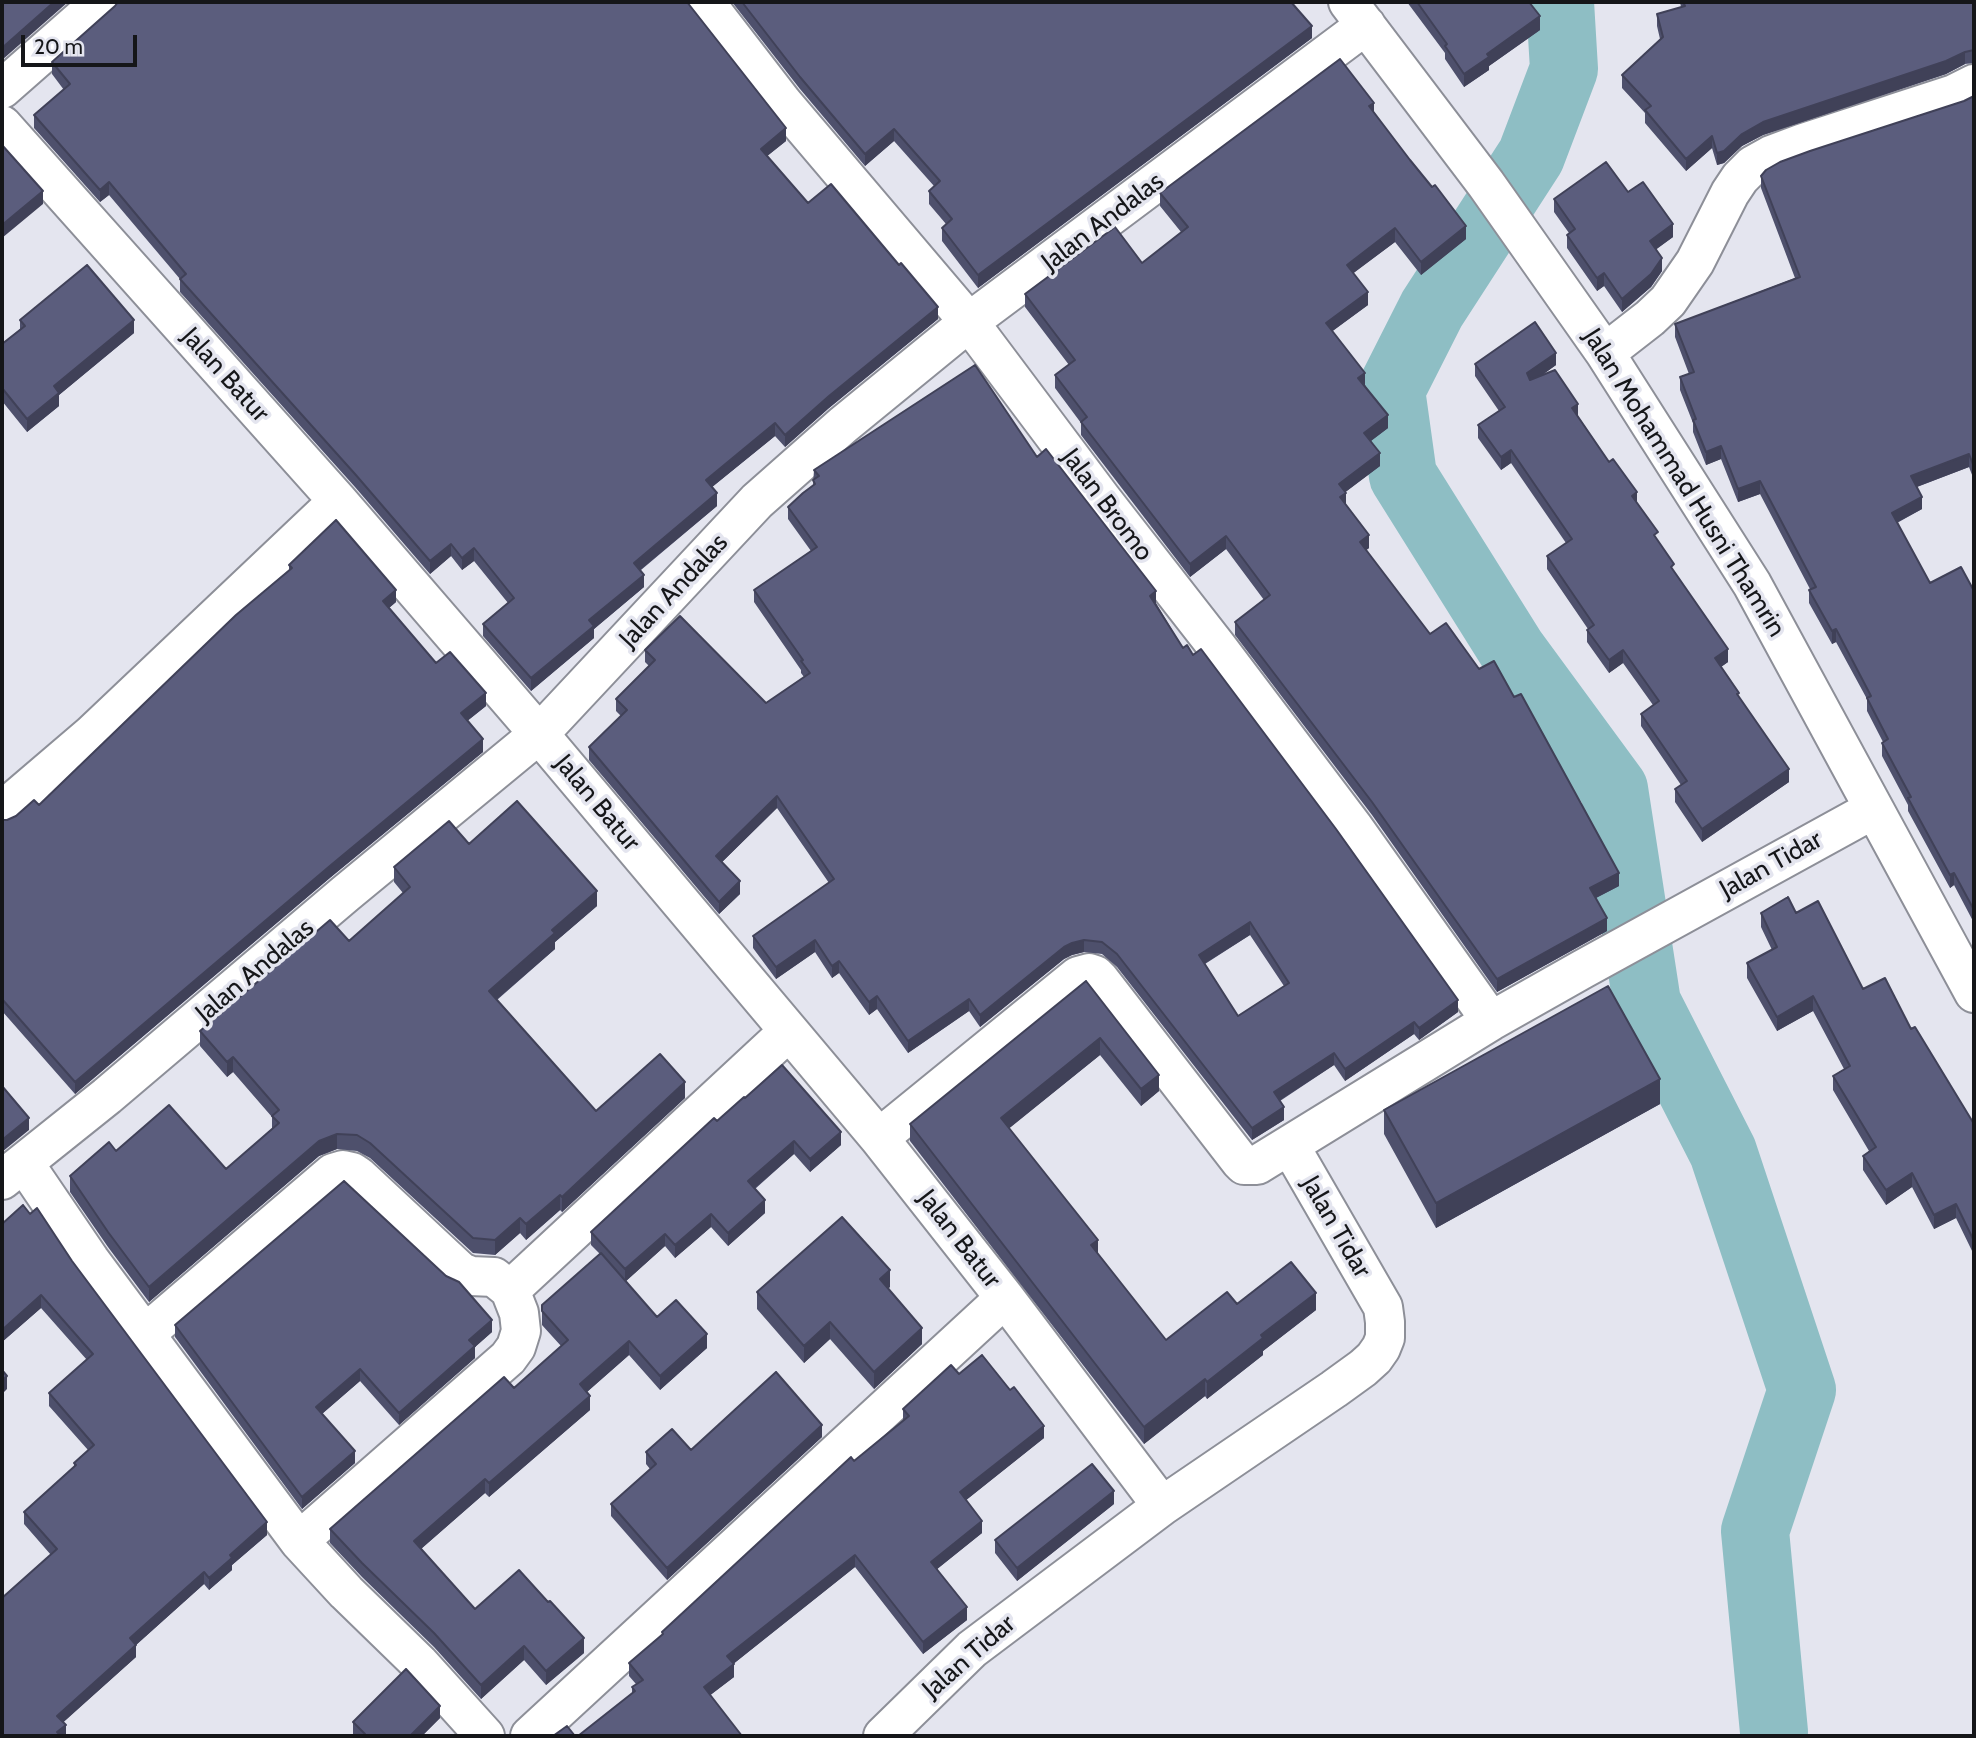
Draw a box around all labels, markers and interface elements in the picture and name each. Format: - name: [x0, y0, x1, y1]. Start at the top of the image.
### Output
- scale bar: [24, 21, 140, 65]
- text: 20 m: [34, 34, 83, 59]
- street label: Jalan Andalas: [1036, 166, 1170, 278]
- street label: Jalan Batur: [175, 321, 275, 429]
- street label: Jalan Mohammad Husni Thamrin: [1576, 323, 1792, 643]
- street label: Jalan Bromo: [1055, 443, 1159, 567]
- street label: Jalan Andalas: [613, 527, 735, 655]
- street label: Jalan Batur: [548, 748, 646, 858]
- street label: Jalan Tidar: [1714, 824, 1828, 906]
- street label: Jalan Andalas: [190, 913, 320, 1029]
- street label: Jalan Tidar: [1294, 1171, 1378, 1283]
- street label: Jalan Batur: [911, 1184, 1007, 1294]
- street label: Jalan Tidar: [916, 1608, 1022, 1706]

